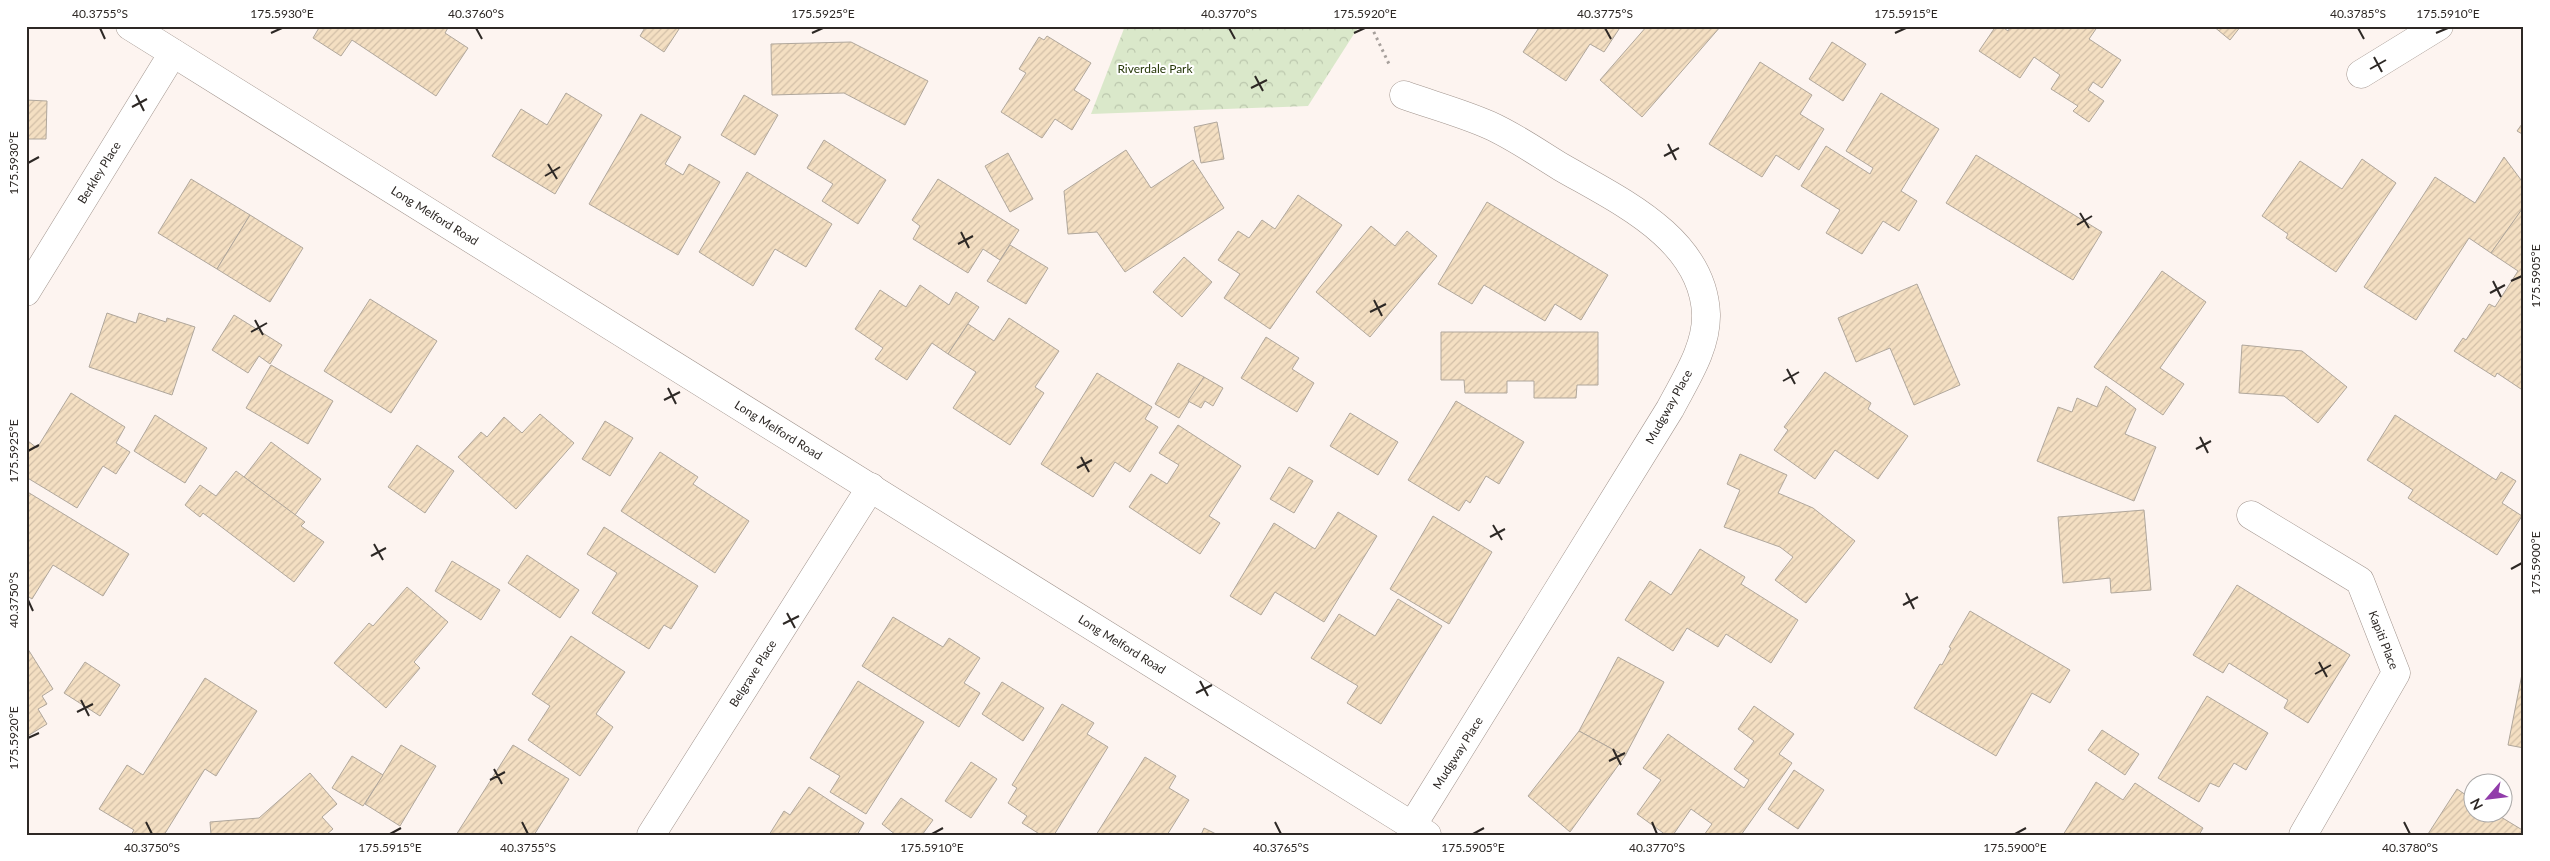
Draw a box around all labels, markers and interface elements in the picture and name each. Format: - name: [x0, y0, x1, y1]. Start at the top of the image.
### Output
- text: 40.3755°S: [72, 6, 128, 21]
- text: 175.5930°E: [250, 6, 314, 21]
- text: 40.3760°S: [448, 6, 504, 21]
- text: 175.5925°E: [791, 6, 855, 21]
- text: 40.3770°S: [1201, 6, 1257, 21]
- text: 175.5920°E: [1333, 6, 1397, 21]
- text: 40.3775°S: [1577, 6, 1633, 21]
- text: 175.5915°E: [1874, 6, 1938, 21]
- text: 40.3785°S: [2330, 6, 2386, 21]
- text: 175.5910°E: [2416, 6, 2480, 21]
- park label: Riverdale Park: [1117, 61, 1193, 76]
- text: 175.5930°E: [6, 131, 21, 195]
- street label: Berkley Place: [74, 139, 124, 206]
- street label: Long Melford Road: [388, 183, 481, 248]
- text: 175.5905°E: [2528, 244, 2543, 308]
- street label: Mudgway Place: [1642, 367, 1695, 447]
- street label: Long Melford Road: [732, 397, 825, 463]
- text: 175.5925°E: [6, 419, 21, 483]
- text: 175.5900°E: [2528, 531, 2543, 595]
- text: 40.3750°S: [6, 572, 21, 628]
- street label: Kapiti Place: [2365, 608, 2402, 672]
- street label: Long Melford Road: [1076, 611, 1169, 677]
- street label: Belgrave Place: [726, 637, 779, 710]
- text: 175.5920°E: [6, 706, 21, 770]
- street label: Mudgway Place: [1429, 714, 1486, 792]
- north arrow: [2462, 774, 2512, 824]
- text: N: [2466, 796, 2486, 813]
- text: 40.3750°S: [124, 840, 180, 855]
- text: 175.5915°E: [358, 840, 422, 855]
- text: 40.3755°S: [500, 840, 556, 855]
- text: 175.5910°E: [900, 840, 964, 855]
- text: 40.3765°S: [1253, 840, 1309, 855]
- text: 175.5905°E: [1441, 840, 1505, 855]
- text: 40.3770°S: [1629, 840, 1685, 855]
- text: 175.5900°E: [1983, 840, 2047, 855]
- text: 40.3780°S: [2382, 840, 2438, 855]

